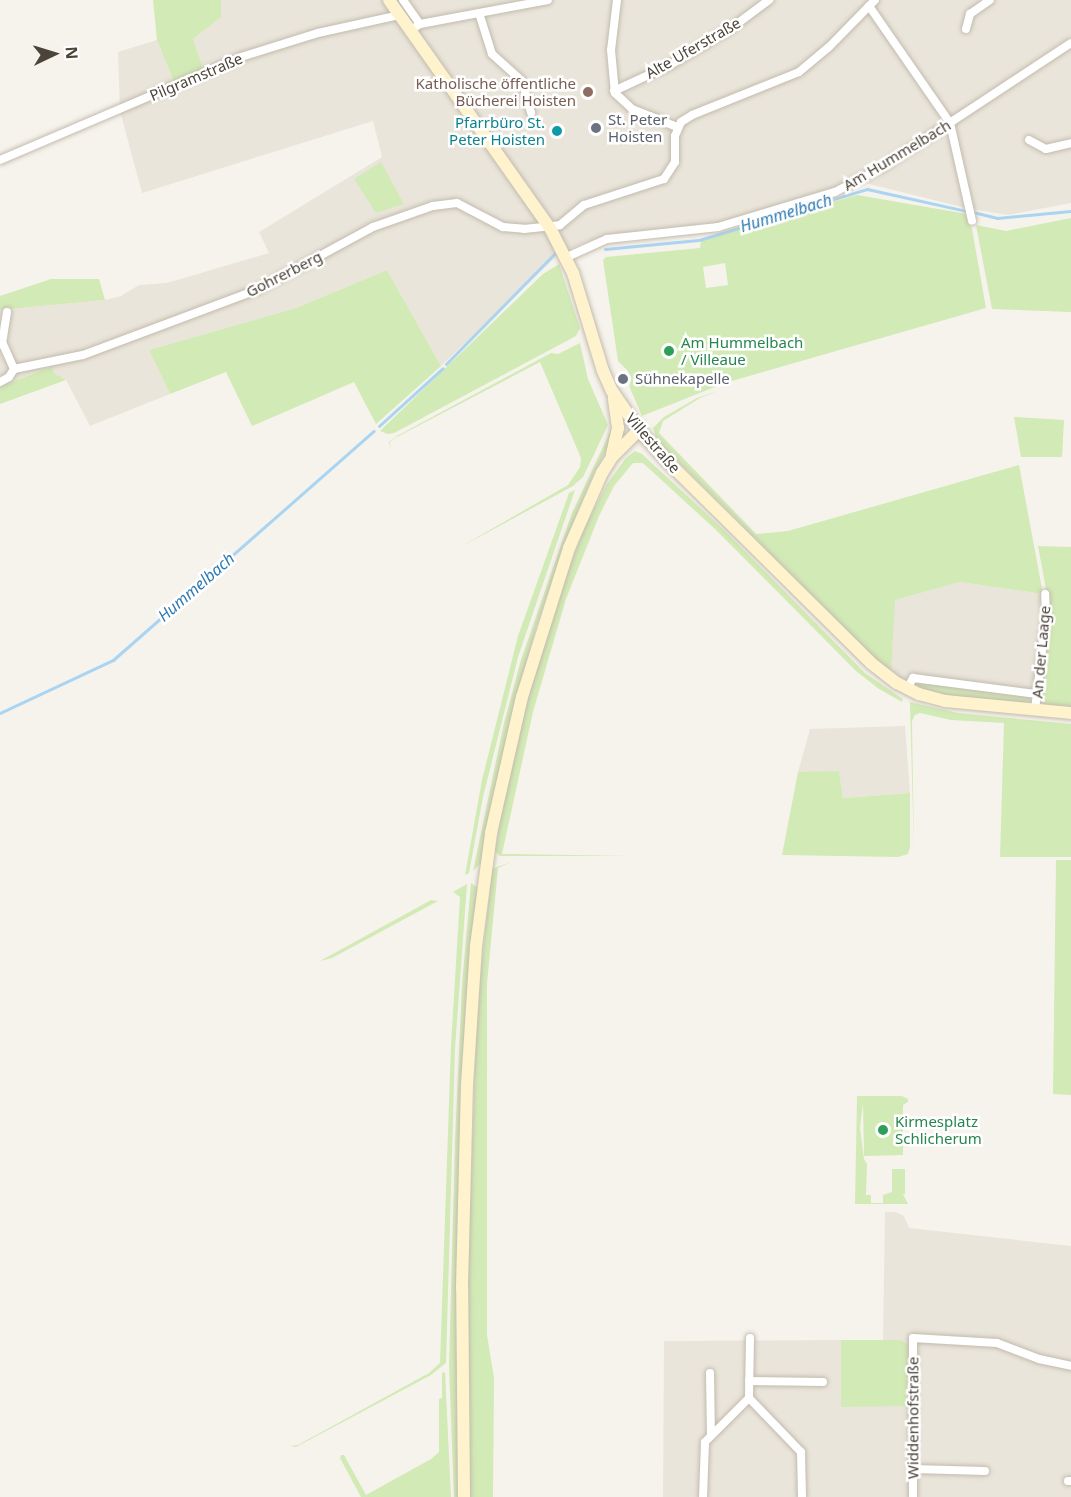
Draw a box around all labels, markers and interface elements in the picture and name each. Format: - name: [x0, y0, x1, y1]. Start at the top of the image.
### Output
- street label: Alte Uferstraße: [642, 13, 744, 83]
- north arrow: [24, 24, 84, 84]
- text: N: [61, 45, 83, 60]
- street label: Pilgramstraße: [147, 49, 245, 105]
- place label: Katholische öffentliche Bücherei Hoisten: [416, 74, 576, 109]
- marker: Katholische öffentliche Bücherei Hoisten: [581, 85, 595, 99]
- place label: St. Peter Hoisten: [608, 110, 667, 145]
- place label: Pfarrbüro St. Peter Hoisten: [449, 113, 545, 148]
- street label: Am Hummelbach: [840, 116, 954, 194]
- marker: St. Peter Hoisten: [589, 121, 603, 135]
- marker: Pfarrbüro St. Peter Hoisten: [550, 124, 564, 138]
- water label: Hummelbach: [738, 190, 834, 236]
- street label: Gohrerberg: [243, 247, 325, 301]
- place label: Am Hummelbach / Villeaue: [681, 333, 803, 368]
- marker: Am Hummelbach / Villeaue: [662, 344, 676, 358]
- place label: Sühnekapelle: [635, 370, 730, 388]
- marker: Sühnekapelle: [616, 372, 630, 386]
- street label: Villestraße: [622, 409, 684, 477]
- water label: Hummelbach: [154, 549, 238, 625]
- street label: An der Laage: [1028, 605, 1054, 699]
- place label: Kirmesplatz Schlicherum: [895, 1112, 982, 1147]
- marker: Kirmesplatz Schlicherum: [876, 1123, 890, 1137]
- street label: Widdenhofstraße: [904, 1357, 922, 1479]

